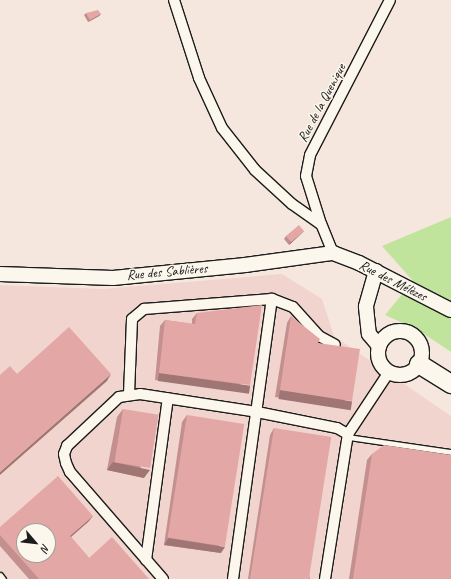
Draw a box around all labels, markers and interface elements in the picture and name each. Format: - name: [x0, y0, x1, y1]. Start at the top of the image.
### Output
- street label: Rue de la Quenique: [294, 61, 350, 145]
- street label: Rue des Mélèzes: [356, 257, 430, 305]
- street label: Rue des Sablières: [126, 260, 208, 284]
- north arrow: [16, 523, 56, 563]
- text: N: [38, 542, 53, 554]

